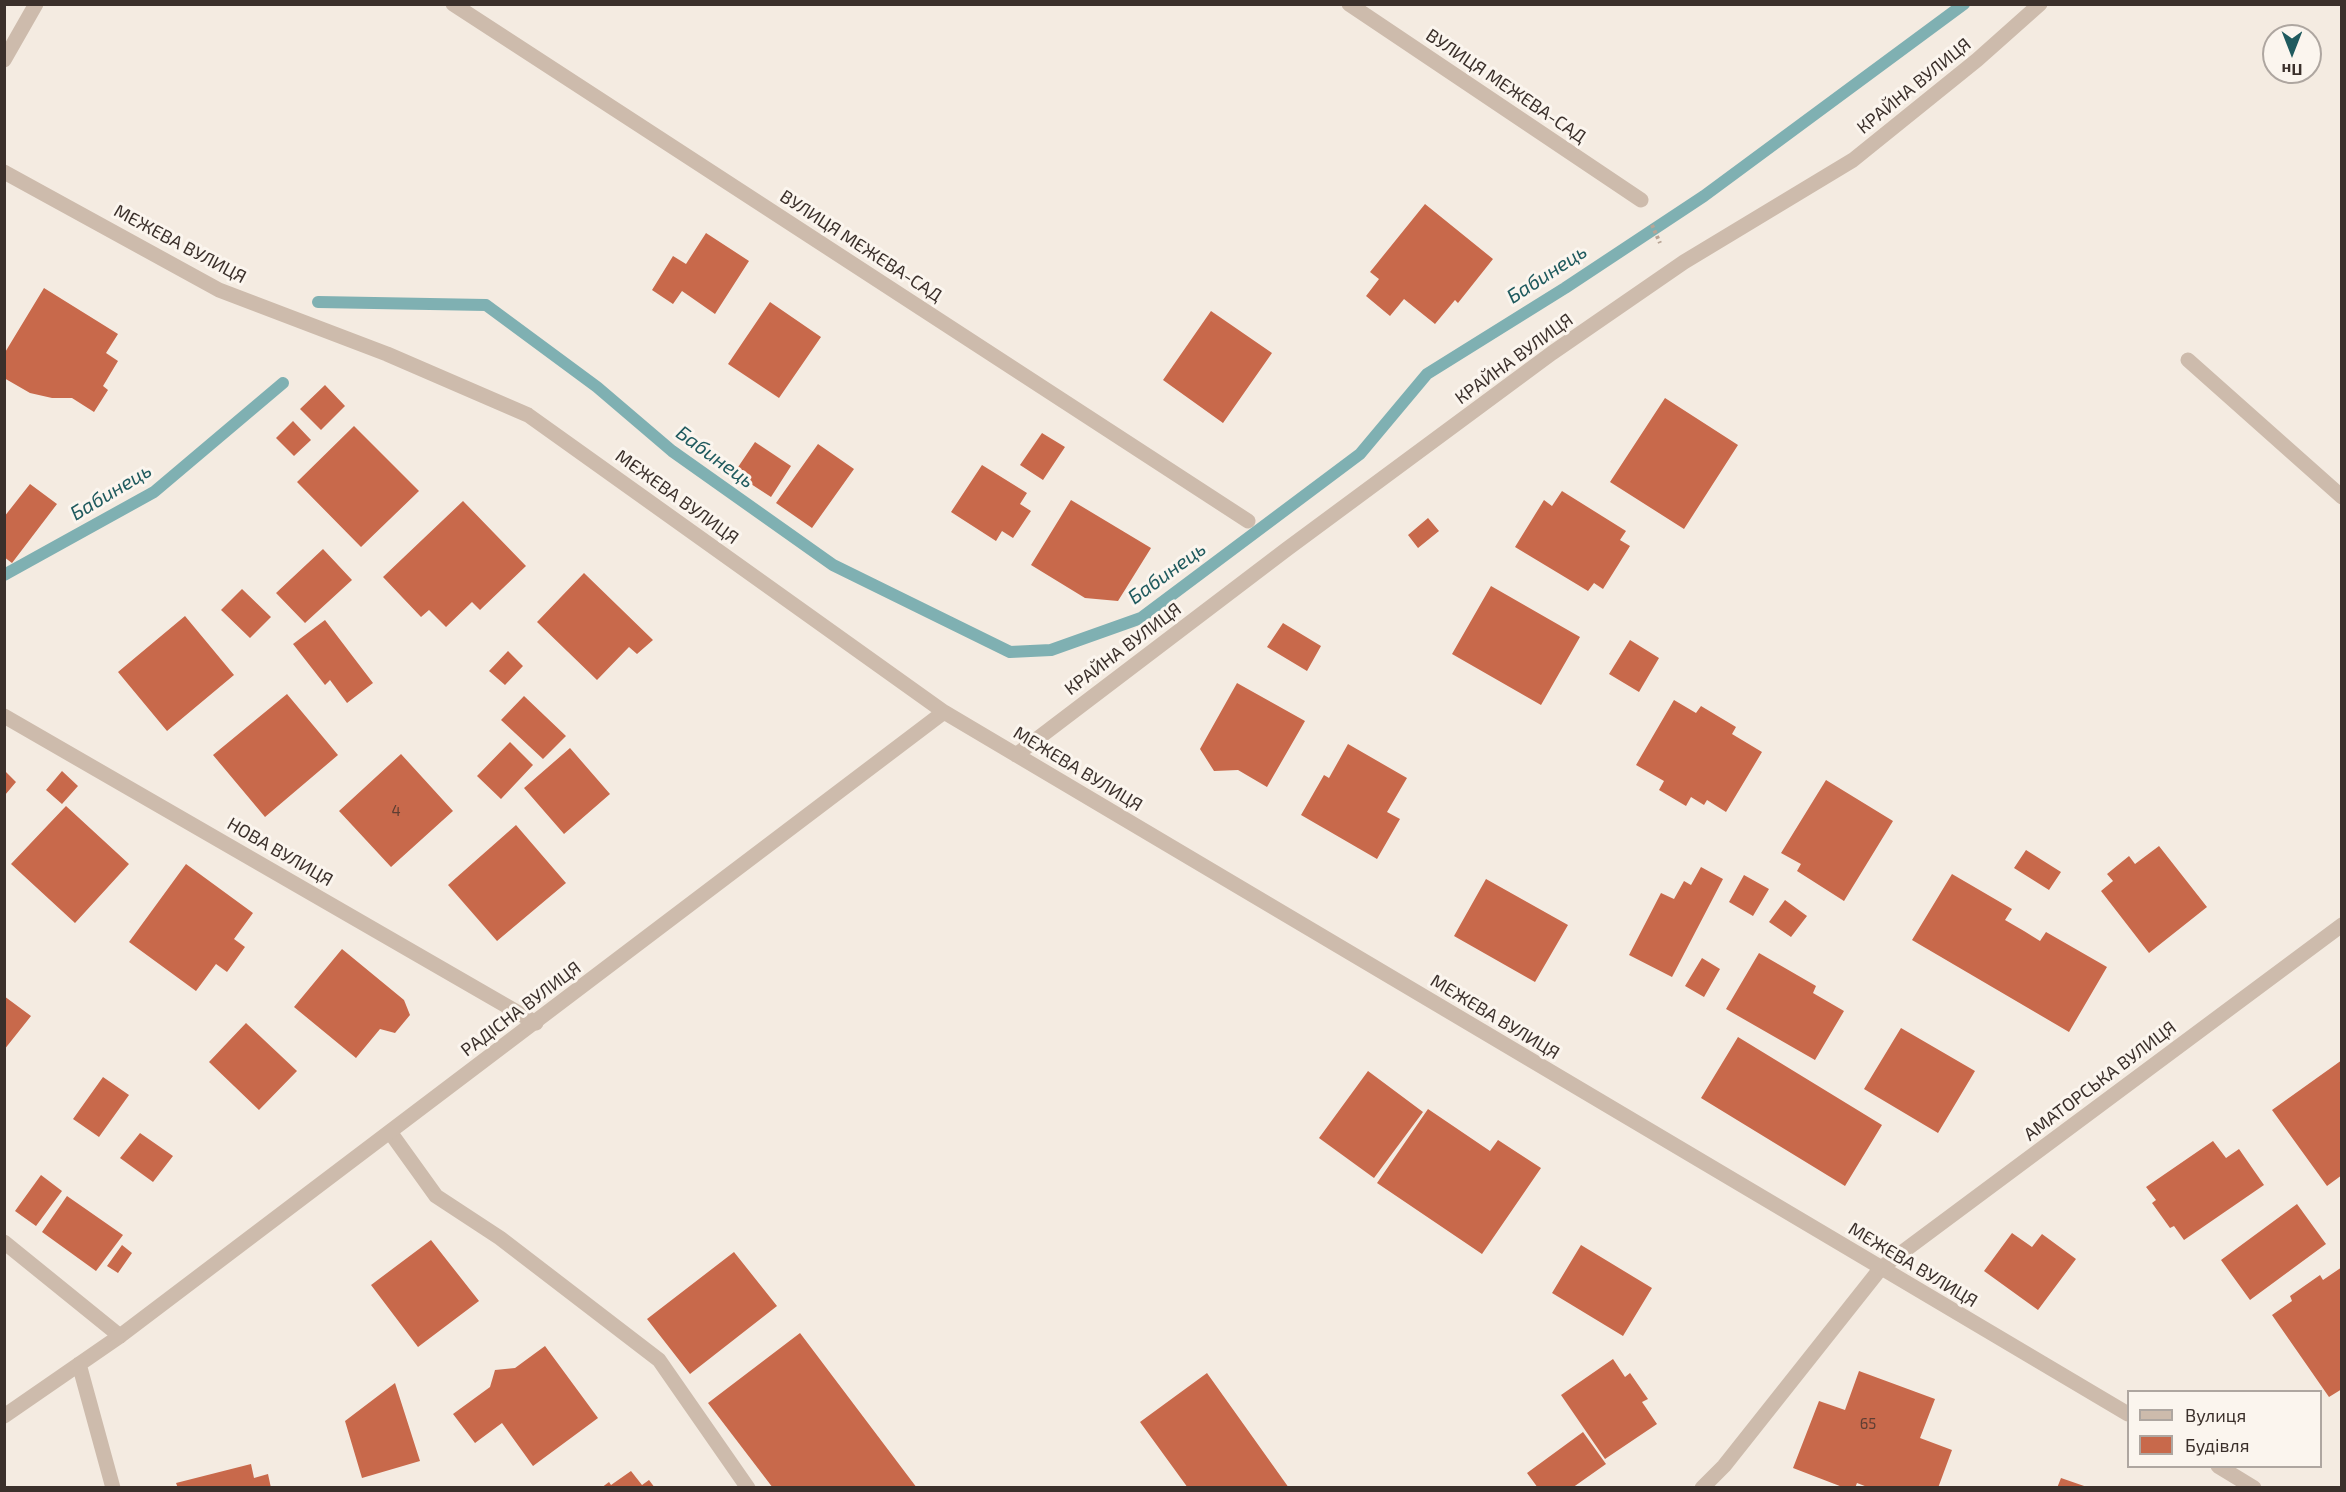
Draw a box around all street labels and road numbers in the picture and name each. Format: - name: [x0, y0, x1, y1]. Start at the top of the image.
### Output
- street label: ВУЛИЦЯ МЕЖЕВА-САД: [1422, 24, 1590, 148]
- street label: КРАЙНА ВУЛИЦЯ: [1853, 33, 1975, 139]
- street label: ВУЛИЦЯ МЕЖЕВА-САД: [776, 186, 946, 306]
- street label: МЕЖЕВА ВУЛИЦЯ: [110, 200, 250, 288]
- street label: КРАЙНА ВУЛИЦЯ: [1451, 309, 1577, 409]
- street label: МЕЖЕВА ВУЛИЦЯ: [611, 445, 743, 549]
- street label: КРАЙНА ВУЛИЦЯ: [1060, 598, 1186, 700]
- street label: МЕЖЕВА ВУЛИЦЯ: [1010, 722, 1146, 816]
- street label: НОВА ВУЛИЦЯ: [223, 813, 337, 891]
- street label: РАДІСНА ВУЛИЦЯ: [457, 957, 585, 1061]
- street label: МЕЖЕВА ВУЛИЦЯ: [1427, 970, 1563, 1064]
- street label: АМАТОРСЬКА ВУЛИЦЯ: [2020, 1017, 2180, 1145]
- street label: МЕЖЕВА ВУЛИЦЯ: [1845, 1218, 1981, 1312]

